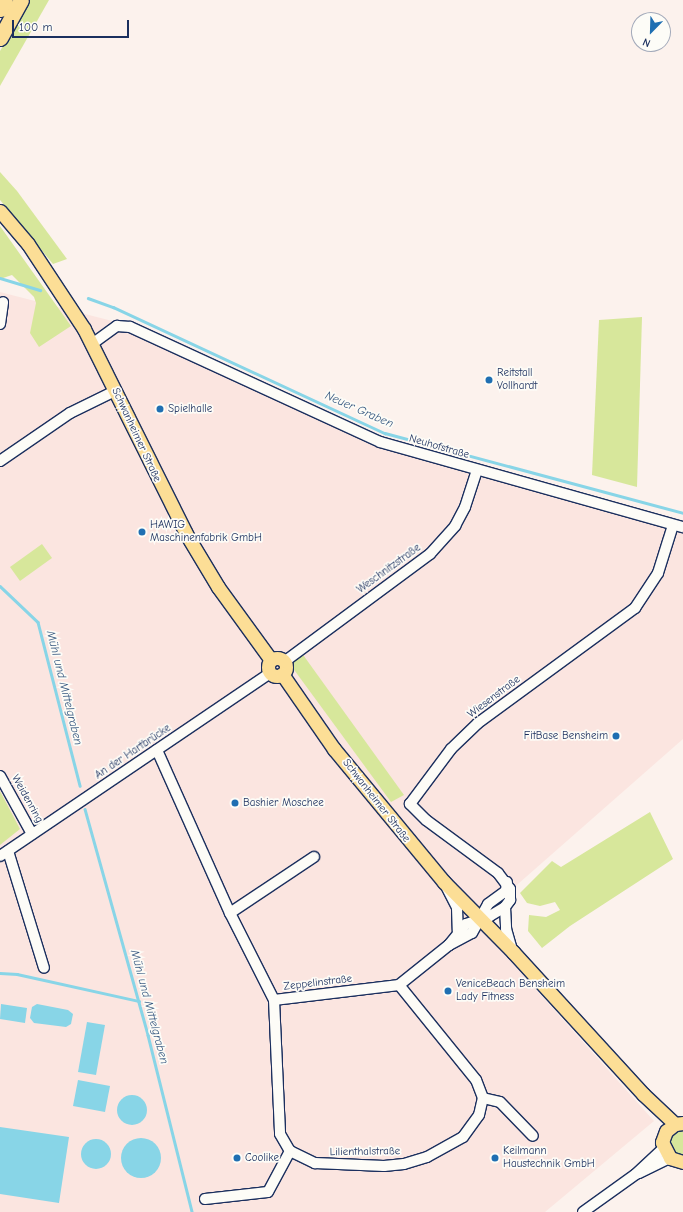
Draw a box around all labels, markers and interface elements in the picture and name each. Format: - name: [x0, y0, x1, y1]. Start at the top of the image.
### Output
- scale bar: [14, 12, 131, 38]
- north arrow: [631, 12, 671, 52]
- text: 100 m: [19, 20, 52, 34]
- text: N: [641, 35, 652, 50]
- place label: Reitstall Vollhardt: [497, 367, 537, 393]
- marker: Reitstall Vollhardt: [484, 375, 494, 385]
- street label: Schwanheimer Straße: [108, 386, 164, 484]
- water label: Neuer Graben: [323, 389, 395, 431]
- place label: Spielhalle: [168, 402, 212, 416]
- marker: Spielhalle: [155, 404, 165, 414]
- street label: Neuhofstraße: [407, 432, 471, 462]
- place label: HAWIG Maschinenfabrik GmbH: [150, 519, 262, 545]
- marker: HAWIG Maschinenfabrik GmbH: [137, 527, 147, 537]
- street label: Weschnitzstraße: [355, 542, 423, 596]
- water label: Mühl und Mittelgraben: [43, 629, 85, 747]
- street label: Wiesenstraße: [465, 673, 523, 721]
- street label: An der Hartbrücke: [93, 722, 173, 782]
- place label: FitBase Bensheim: [524, 729, 608, 743]
- marker: FitBase Bensheim: [611, 731, 621, 741]
- street label: Schwanheimer Straße: [339, 757, 413, 845]
- street label: Weidenring: [8, 773, 46, 825]
- place label: Bashier Moschee: [243, 796, 324, 810]
- marker: Bashier Moschee: [230, 798, 240, 808]
- water label: Mühl und Mittelgraben: [127, 948, 171, 1066]
- street label: Zeppelinstraße: [283, 972, 353, 994]
- place label: VeniceBeach Bensheim Lady Fitness: [456, 978, 565, 1004]
- marker: VeniceBeach Bensheim Lady Fitness: [443, 986, 453, 996]
- street label: Lilienthalstraße: [330, 1145, 400, 1159]
- place label: Keilmann Haustechnik GmbH: [503, 1145, 595, 1171]
- place label: Coolike: [245, 1151, 279, 1165]
- marker: Coolike: [232, 1153, 242, 1163]
- marker: Keilmann Haustechnik GmbH: [490, 1153, 500, 1163]

